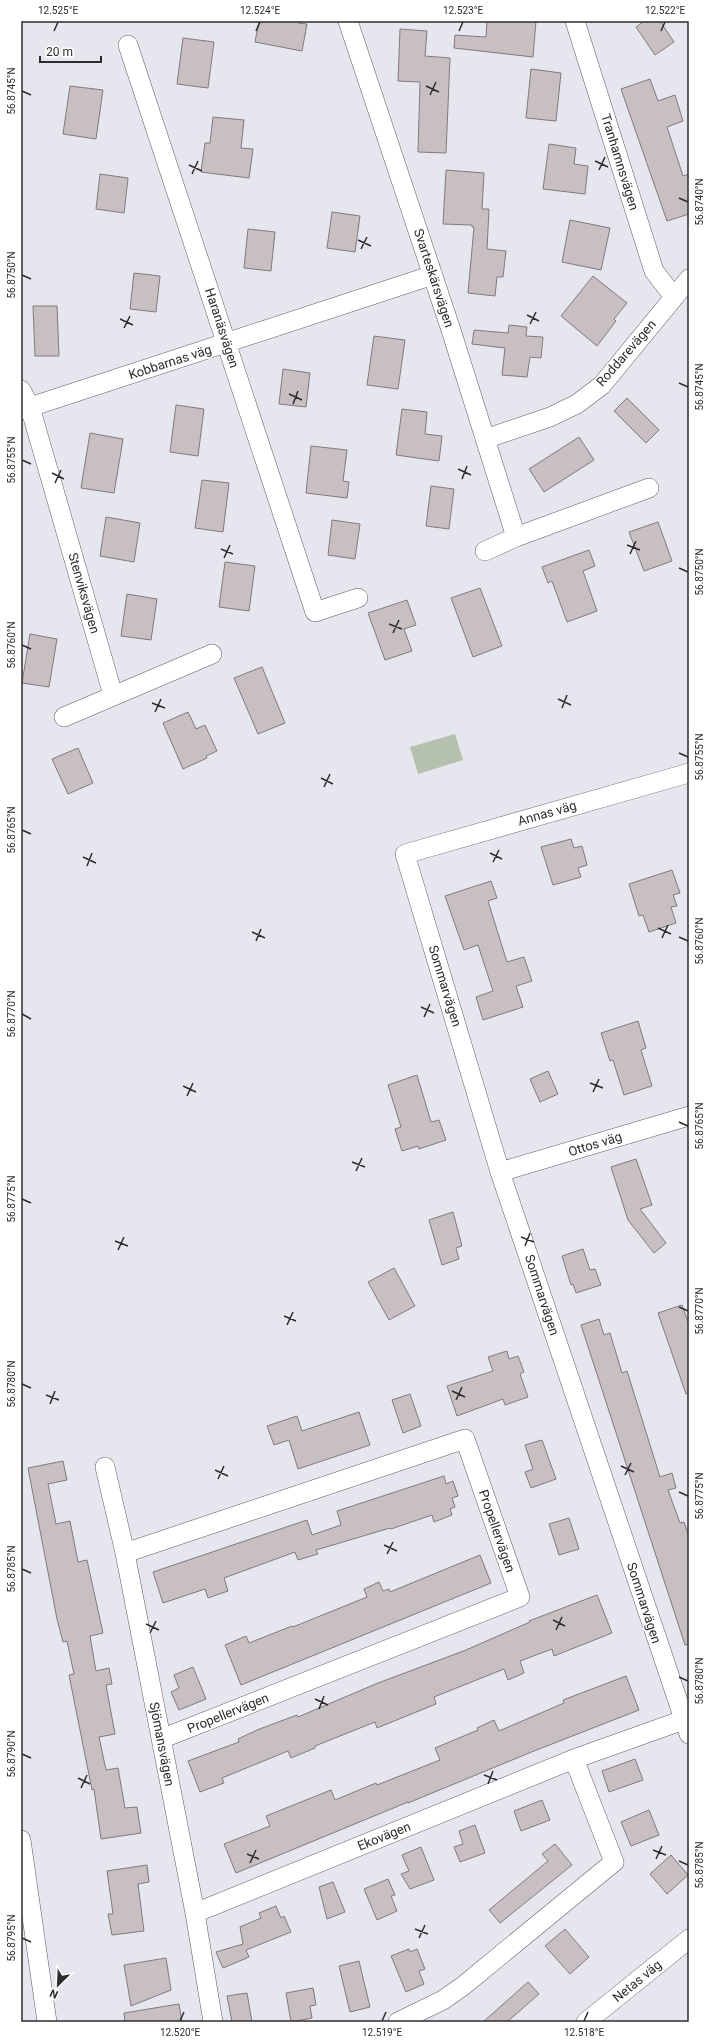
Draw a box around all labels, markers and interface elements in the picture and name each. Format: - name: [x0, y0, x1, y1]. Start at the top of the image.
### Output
- text: 12.525°E: [38, 5, 78, 16]
- text: 12.524°E: [240, 5, 280, 16]
- text: 12.523°E: [443, 5, 483, 16]
- text: 12.522°E: [645, 5, 685, 16]
- scale bar: [40, 38, 101, 64]
- text: 20 m: [46, 45, 73, 59]
- text: 56.8745°N: [6, 67, 17, 115]
- street label: Tranhamnsvägen: [598, 112, 642, 212]
- text: 56.8740°N: [694, 178, 705, 226]
- street label: Svarteskärsvägen: [411, 227, 457, 329]
- text: 56.8750°N: [6, 251, 17, 299]
- street label: Haranäsvägen: [202, 286, 242, 370]
- street label: Roddarevägen: [593, 317, 659, 389]
- street label: Kobbarnas väg: [127, 342, 213, 382]
- text: 56.8745°N: [694, 363, 705, 411]
- text: 56.8755°N: [6, 436, 17, 484]
- text: 56.8750°N: [694, 548, 705, 596]
- street label: Stenviksvägen: [65, 551, 103, 635]
- text: 56.8760°N: [6, 621, 17, 669]
- text: 56.8755°N: [694, 733, 705, 781]
- street label: Annas väg: [516, 797, 578, 829]
- text: 56.8765°N: [6, 806, 17, 854]
- text: 56.8760°N: [694, 917, 705, 965]
- street label: Sommarvägen: [426, 944, 464, 1028]
- text: 56.8770°N: [6, 990, 17, 1038]
- text: 56.8765°N: [694, 1102, 705, 1150]
- street label: Ottos väg: [566, 1129, 624, 1159]
- text: 56.8775°N: [6, 1175, 17, 1223]
- street label: Sommarvägen: [522, 1253, 562, 1337]
- text: 56.8770°N: [694, 1287, 705, 1335]
- text: 56.8780°N: [6, 1360, 17, 1408]
- text: 56.8775°N: [694, 1472, 705, 1520]
- street label: Propellervägen: [476, 1488, 518, 1574]
- text: 56.8785°N: [6, 1545, 17, 1593]
- street label: Sommarvägen: [624, 1561, 664, 1645]
- text: 56.8780°N: [694, 1657, 705, 1705]
- street label: Propellervägen: [185, 1690, 271, 1736]
- street label: Sjömansvägen: [147, 1701, 177, 1787]
- text: 56.8790°N: [6, 1730, 17, 1778]
- street label: Ekovägen: [355, 1819, 413, 1853]
- text: 56.8785°N: [694, 1841, 705, 1889]
- text: 56.8795°N: [6, 1914, 17, 1962]
- street label: Netas väg: [610, 1957, 664, 2005]
- north arrow: [38, 1965, 78, 2005]
- text: N: [48, 1986, 60, 2001]
- text: 12.520°E: [160, 2027, 200, 2038]
- text: 12.519°E: [362, 2027, 402, 2038]
- text: 12.518°E: [564, 2027, 604, 2038]

